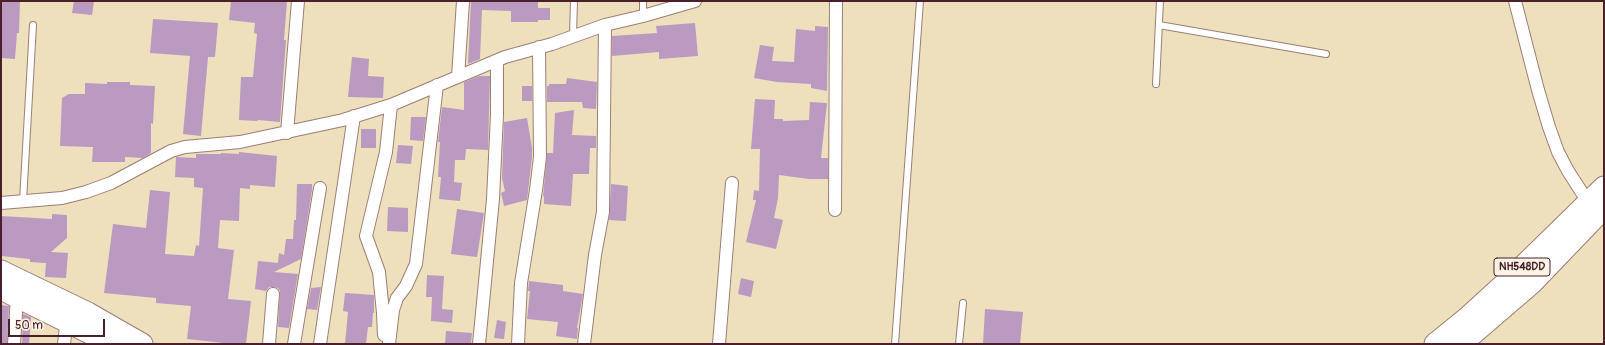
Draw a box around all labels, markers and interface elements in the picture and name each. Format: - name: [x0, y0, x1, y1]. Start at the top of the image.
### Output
- road number: NH548DD: [1494, 258, 1550, 276]
- scale bar: [10, 311, 107, 337]
- text: 50 m: [15, 318, 43, 333]

